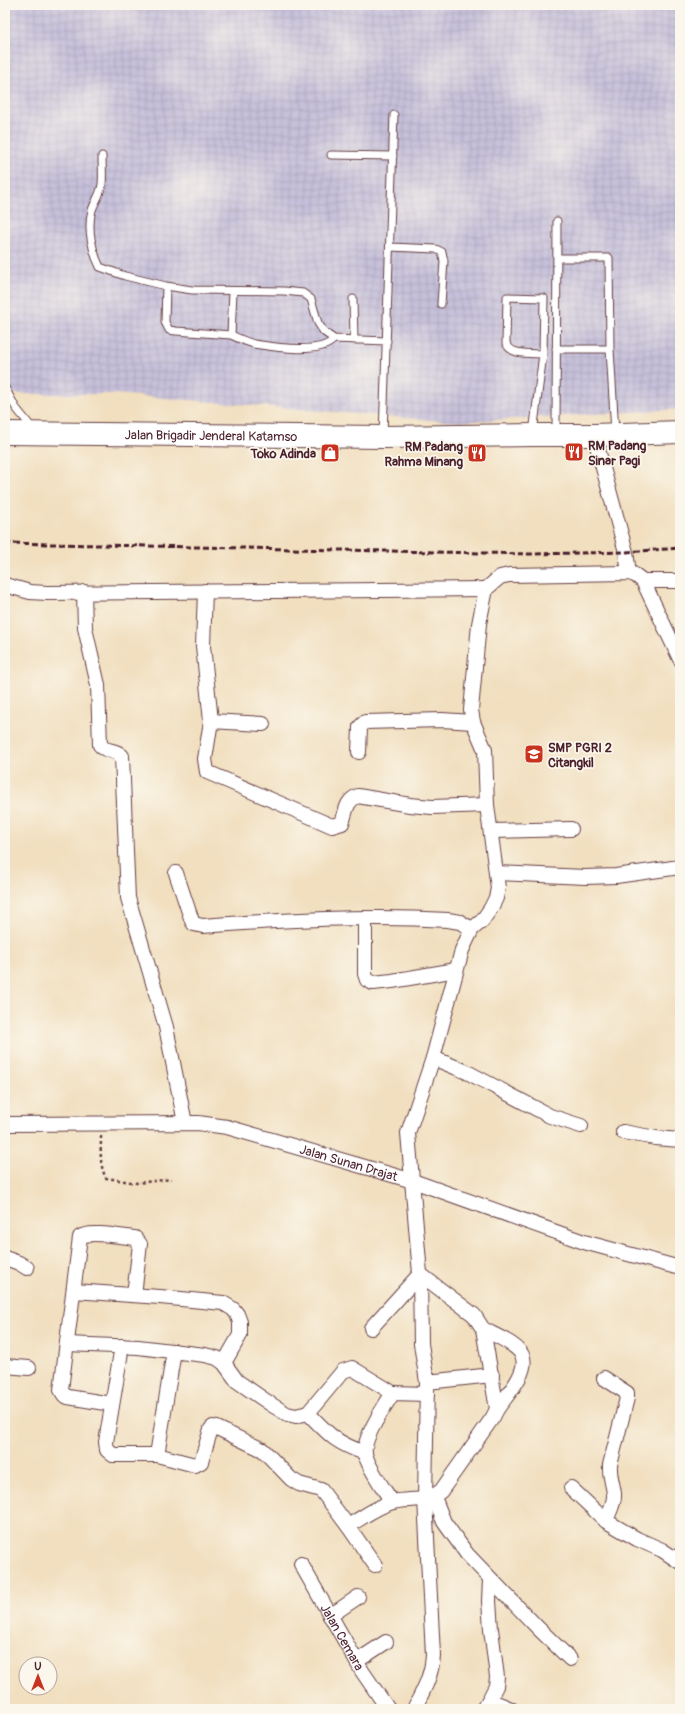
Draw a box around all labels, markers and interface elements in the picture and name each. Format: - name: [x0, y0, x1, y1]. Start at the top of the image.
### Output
- street label: Jalan Brigadir Jenderal Katamso: [125, 427, 297, 445]
- place label: RM Padang Sinar Pagi: [588, 438, 647, 469]
- place label: RM Padang Rahma Minang: [384, 439, 463, 470]
- restaurant icon: RM Padang Sinar Pagi: [563, 441, 585, 463]
- shop icon: Toko Adinda: [319, 442, 341, 464]
- restaurant icon: RM Padang Rahma Minang: [466, 442, 488, 464]
- place label: Toko Adinda: [249, 446, 316, 462]
- place label: SMP PGRI 2 Citangkil: [548, 740, 612, 771]
- school or university icon: SMP PGRI 2 Citangkil: [523, 743, 545, 765]
- street label: Jalan Sunan Drajat: [298, 1141, 400, 1185]
- street label: Jalan Cemara: [316, 1601, 367, 1674]
- north arrow: [18, 1656, 58, 1696]
- text: U: [34, 1660, 42, 1673]

